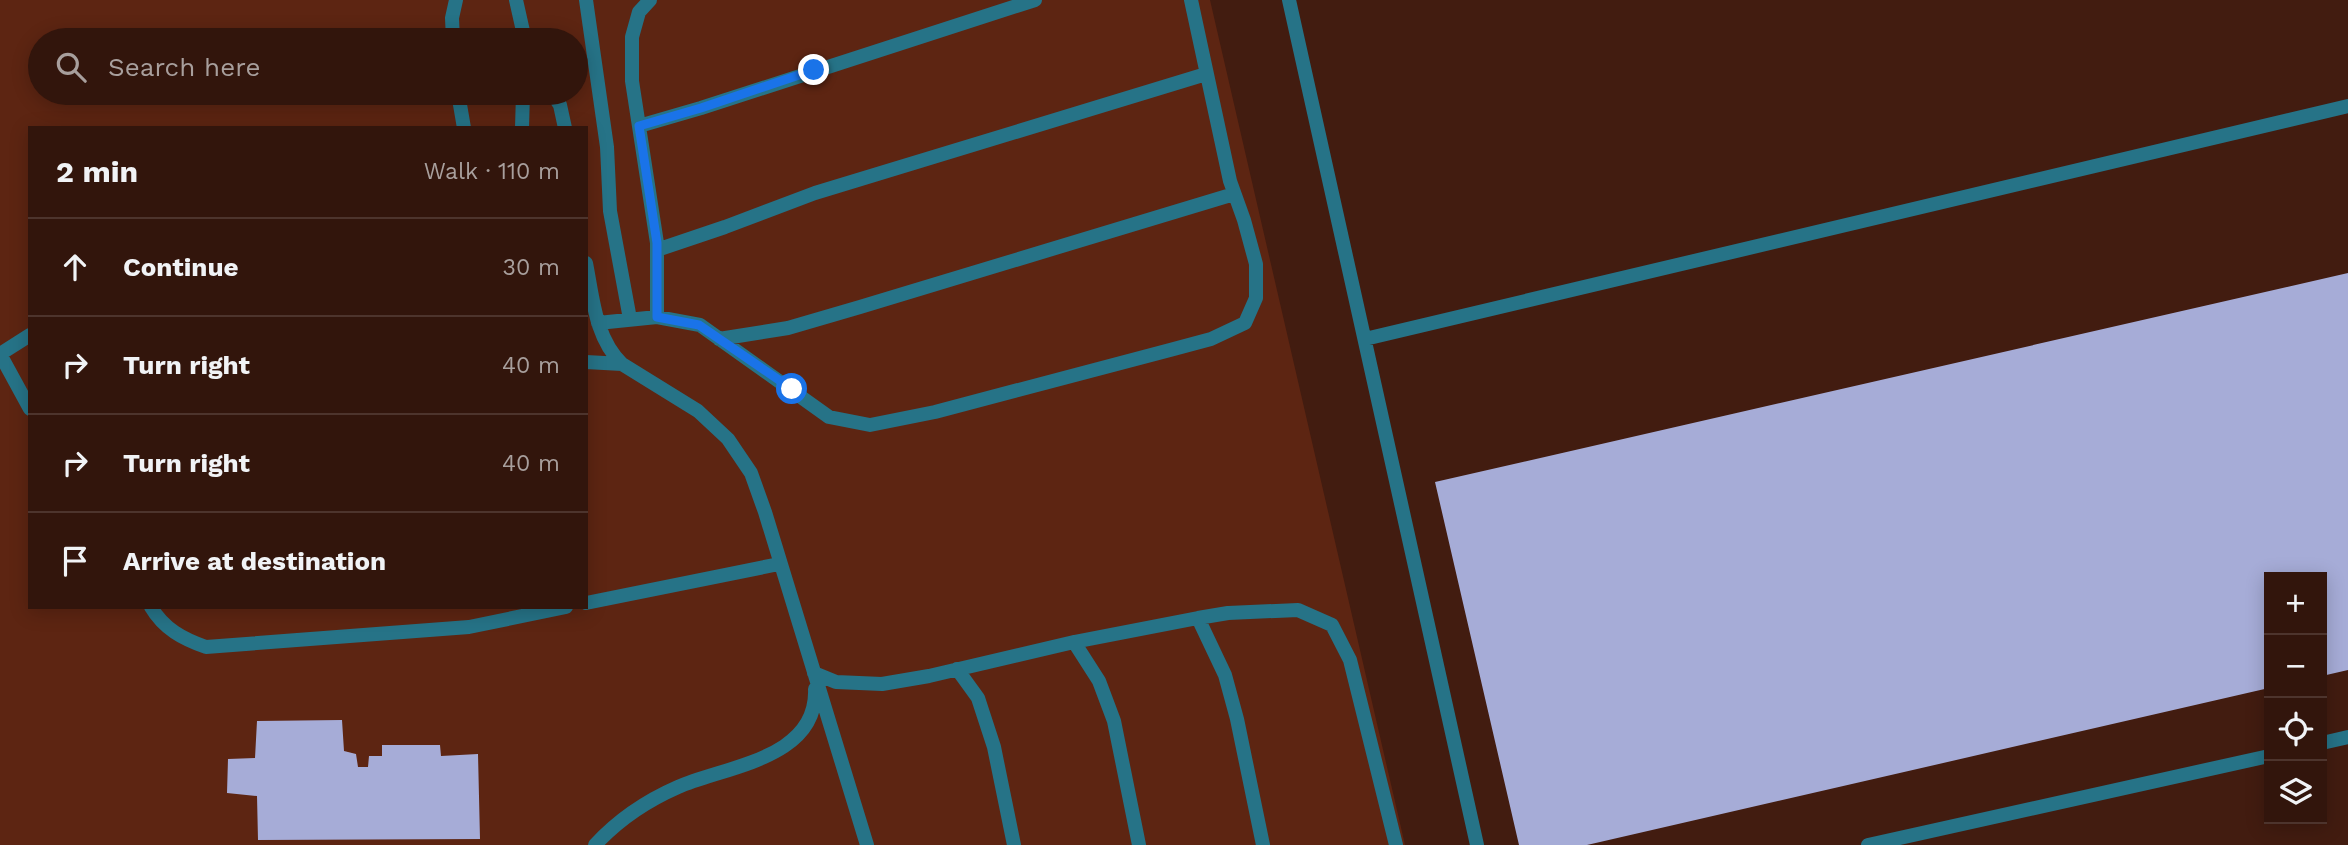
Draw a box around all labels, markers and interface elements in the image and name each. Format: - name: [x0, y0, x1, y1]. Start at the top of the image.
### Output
- search box: [28, 28, 588, 105]
- icon: search: [52, 48, 90, 86]
- text: Search here: [108, 52, 260, 82]
- route end: [798, 54, 829, 85]
- text: 2 min: [56, 154, 138, 189]
- text: Walk · 110 m: [424, 158, 560, 185]
- icon: ahead: [56, 248, 94, 286]
- text: Continue: [123, 252, 239, 282]
- text: 30 m: [503, 254, 560, 281]
- icon: right: [56, 346, 94, 384]
- text: Turn right: [123, 350, 250, 380]
- text: 40 m: [502, 352, 560, 379]
- route start: [776, 373, 807, 404]
- icon: right: [56, 444, 94, 482]
- text: Turn right: [123, 448, 250, 478]
- text: 40 m: [502, 450, 560, 477]
- icon: arrive: [56, 542, 94, 580]
- text: Arrive at destination: [123, 546, 386, 576]
- map controls: [2264, 572, 2327, 824]
- button: +: [2264, 572, 2327, 635]
- button: −: [2264, 635, 2327, 698]
- button: locate: [2264, 698, 2327, 761]
- button: layers: [2264, 761, 2327, 824]

